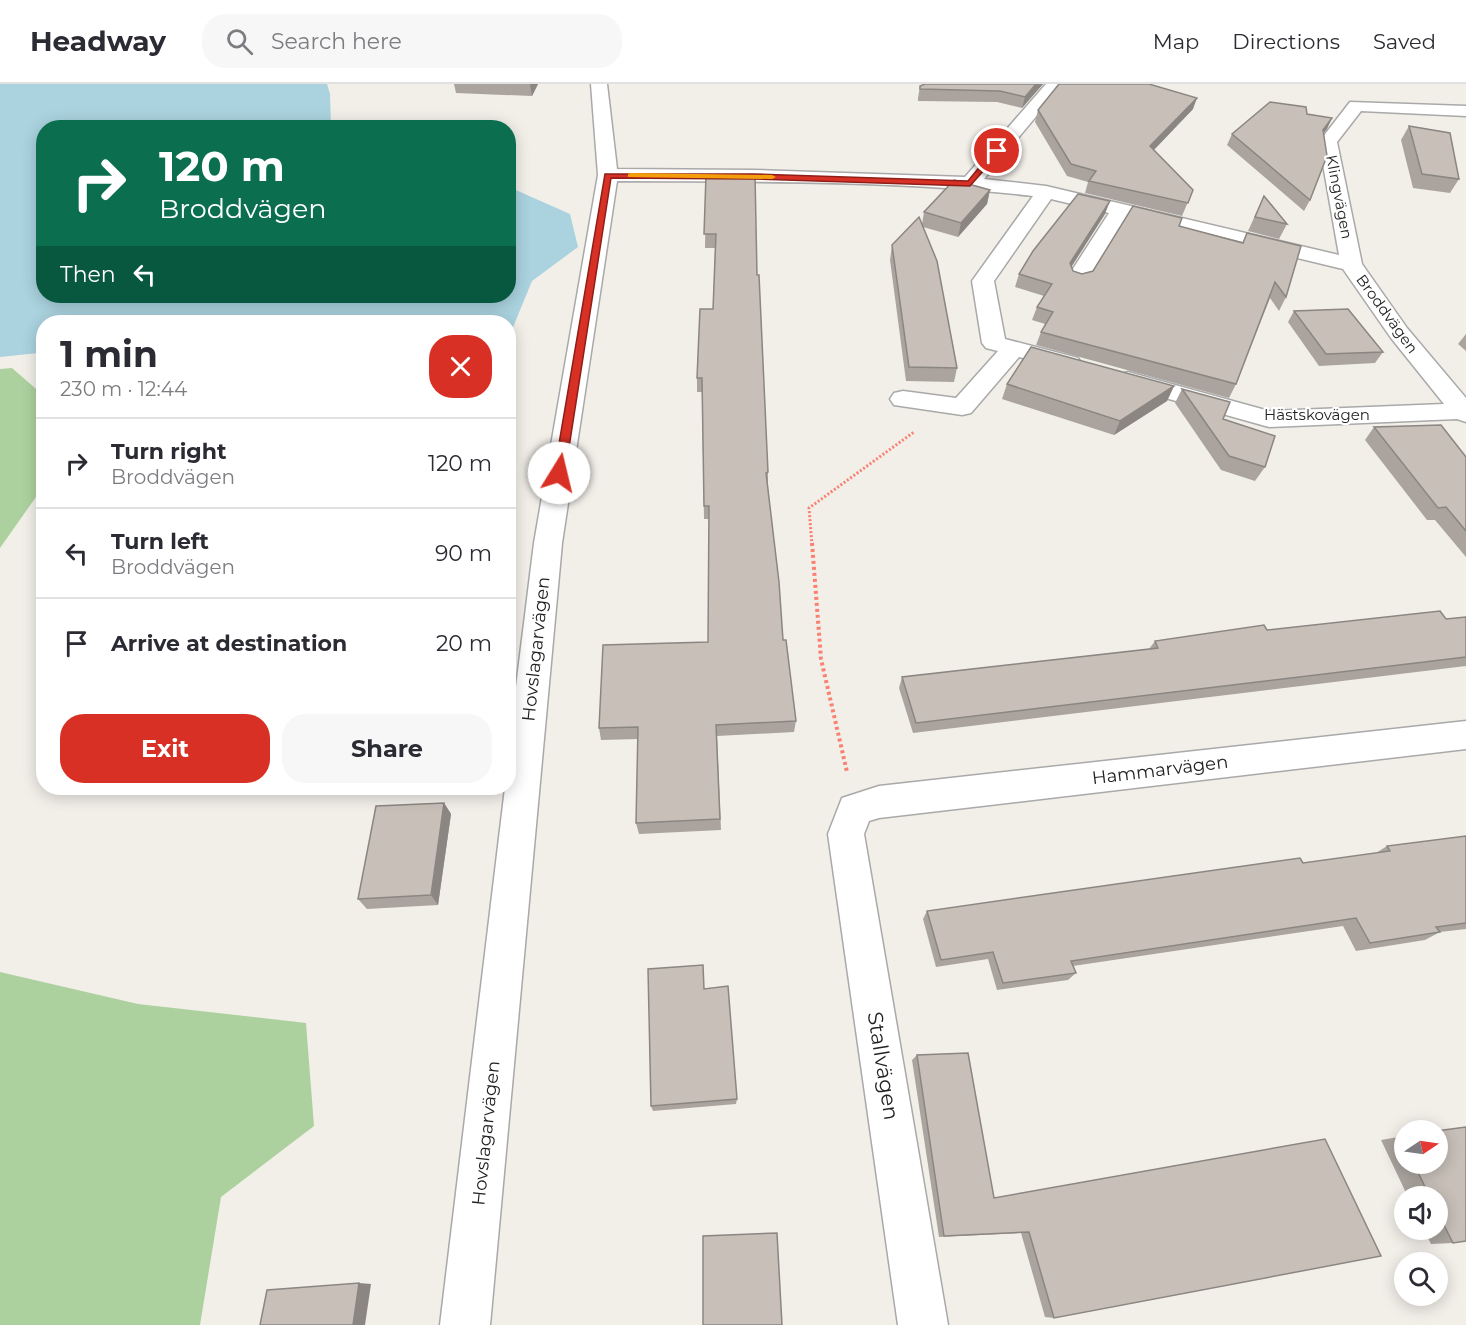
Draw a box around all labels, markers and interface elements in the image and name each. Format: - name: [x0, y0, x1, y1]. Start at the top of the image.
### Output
- search box: [202, 14, 622, 68]
- text: Headway: [30, 24, 166, 58]
- icon: search: [223, 25, 256, 58]
- text: Search here: [271, 28, 402, 55]
- text: Map: [1153, 29, 1199, 54]
- text: Directions: [1232, 29, 1340, 54]
- text: Saved: [1373, 29, 1436, 54]
- pin: [971, 125, 1022, 176]
- icon: arrive: [980, 134, 1013, 167]
- text: 120 m: [159, 140, 285, 192]
- icon: right: [60, 144, 138, 222]
- street label: Klingvägen: [1322, 153, 1357, 241]
- text: Broddvägen: [159, 192, 326, 225]
- icon: left: [128, 258, 161, 291]
- text: Then: [60, 261, 116, 288]
- street label: Broddvägen: [1352, 270, 1422, 357]
- text: 1 min: [60, 332, 158, 376]
- button: close: [429, 335, 492, 398]
- text: 230 m · 12:44: [60, 377, 187, 401]
- street label: Hästskovägen: [1264, 405, 1370, 424]
- text: Turn right: [111, 438, 226, 465]
- position arrow: [527, 441, 591, 505]
- icon: right: [60, 447, 93, 480]
- text: 120 m: [428, 450, 492, 477]
- text: Broddvägen: [111, 465, 235, 489]
- text: Turn left: [111, 528, 209, 555]
- icon: left: [60, 537, 93, 570]
- text: 90 m: [435, 540, 492, 567]
- text: Broddvägen: [111, 555, 235, 579]
- street label: Hovslagarvägen: [517, 576, 555, 722]
- icon: arrive: [60, 627, 93, 660]
- text: Arrive at destination: [111, 630, 347, 657]
- text: 20 m: [436, 630, 492, 657]
- button: Exit: [60, 714, 270, 783]
- button: Share: [282, 714, 492, 783]
- street label: Hammarvägen: [1091, 751, 1229, 789]
- street label: Stallvägen: [863, 1010, 904, 1122]
- street label: Hovslagarvägen: [467, 1060, 505, 1206]
- north arrow: [1394, 1120, 1448, 1174]
- map controls: [1394, 1120, 1448, 1306]
- button: sound: [1394, 1186, 1448, 1240]
- button: search: [1394, 1252, 1448, 1306]

